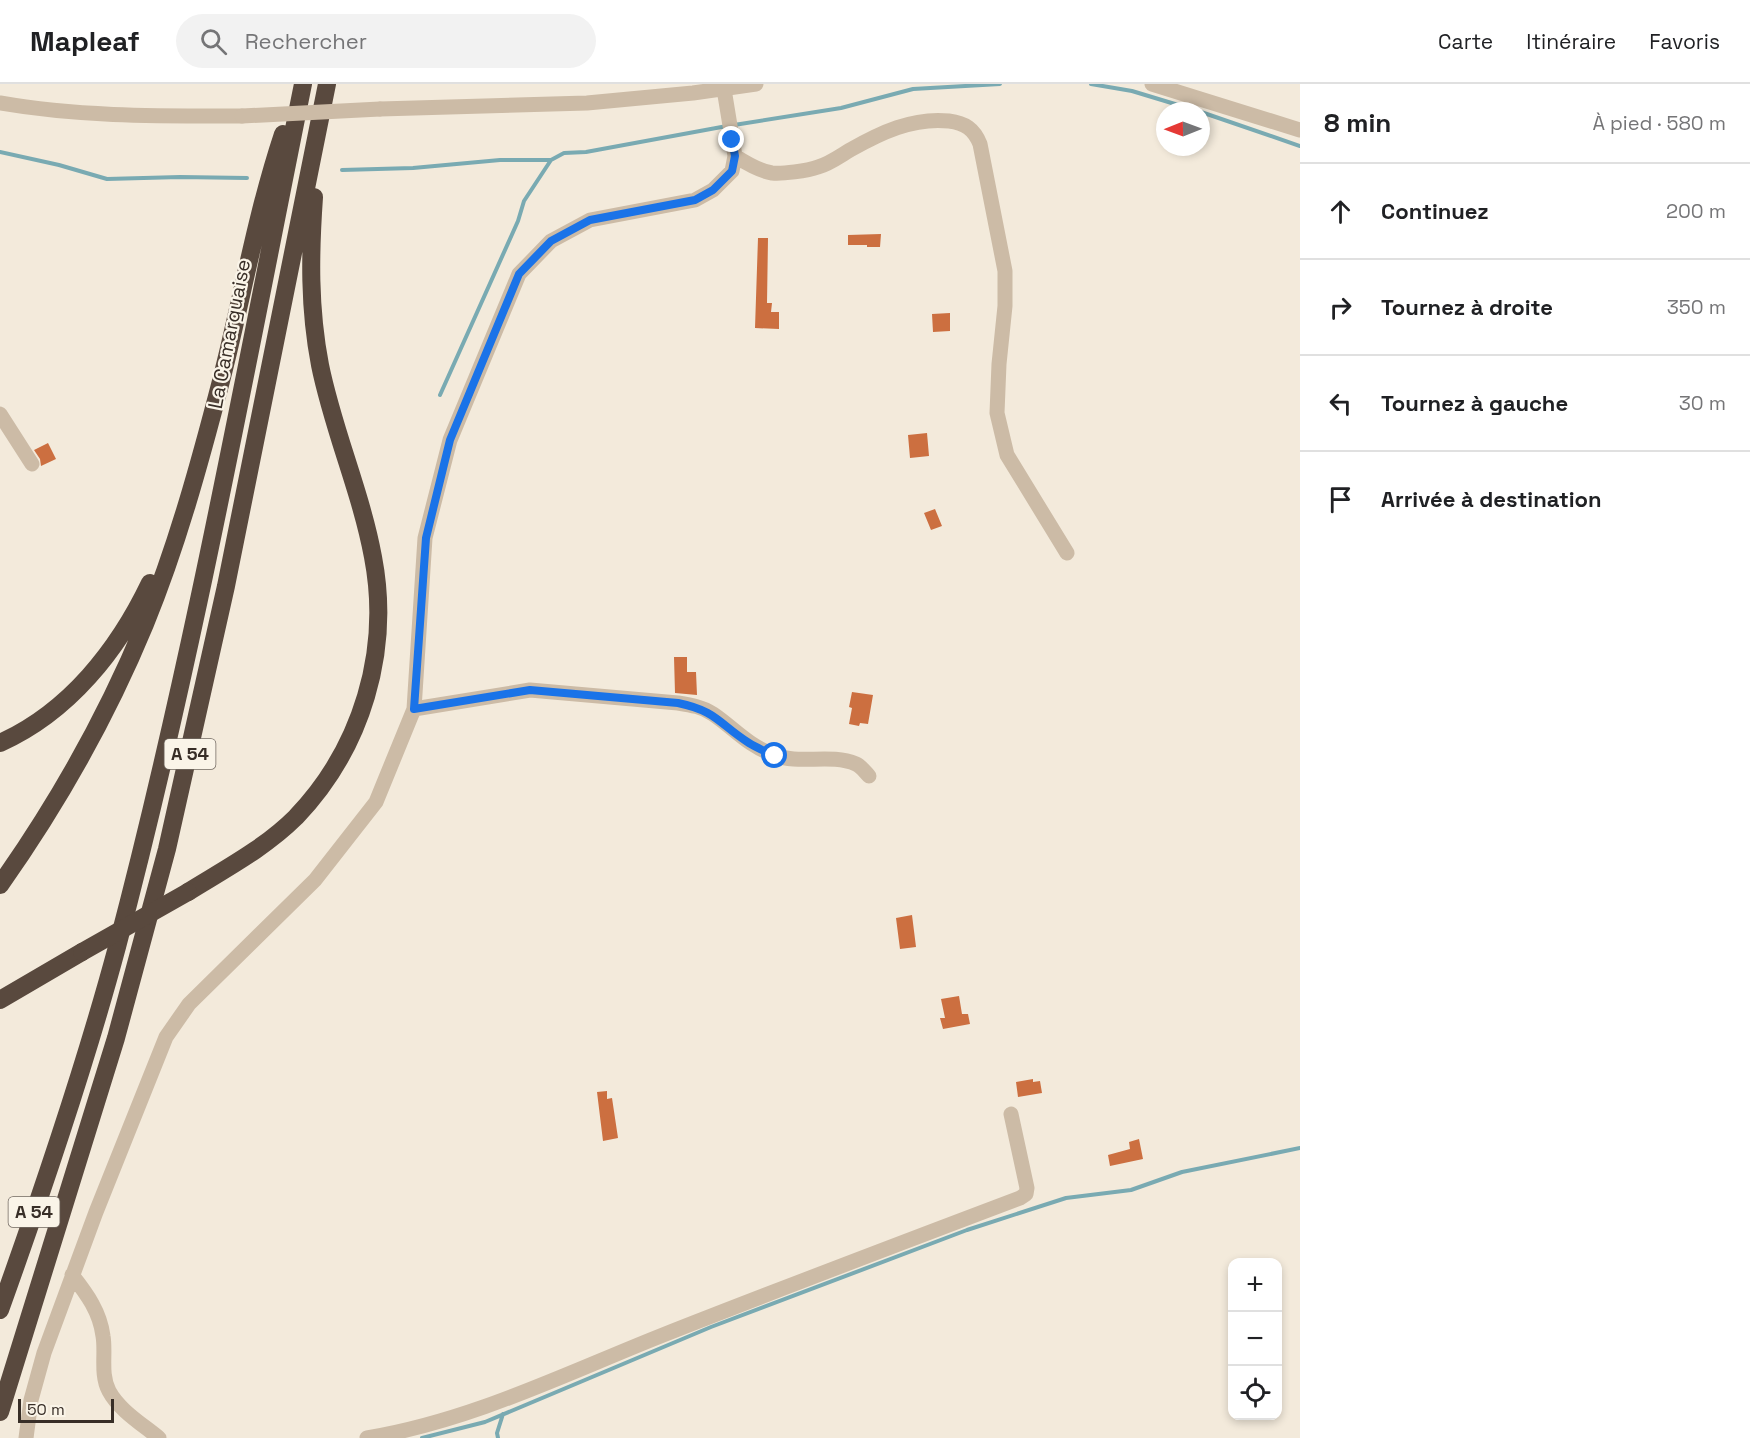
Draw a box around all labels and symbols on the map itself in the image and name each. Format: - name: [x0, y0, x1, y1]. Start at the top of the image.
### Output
- north arrow: [1156, 102, 1210, 156]
- route end: [718, 126, 744, 152]
- street label: La Camarguaise: [202, 257, 256, 411]
- road number: A 54: [164, 739, 216, 769]
- route start: [761, 742, 787, 768]
- road number: A 54: [9, 1197, 60, 1227]
- scale bar: [18, 1396, 114, 1424]

